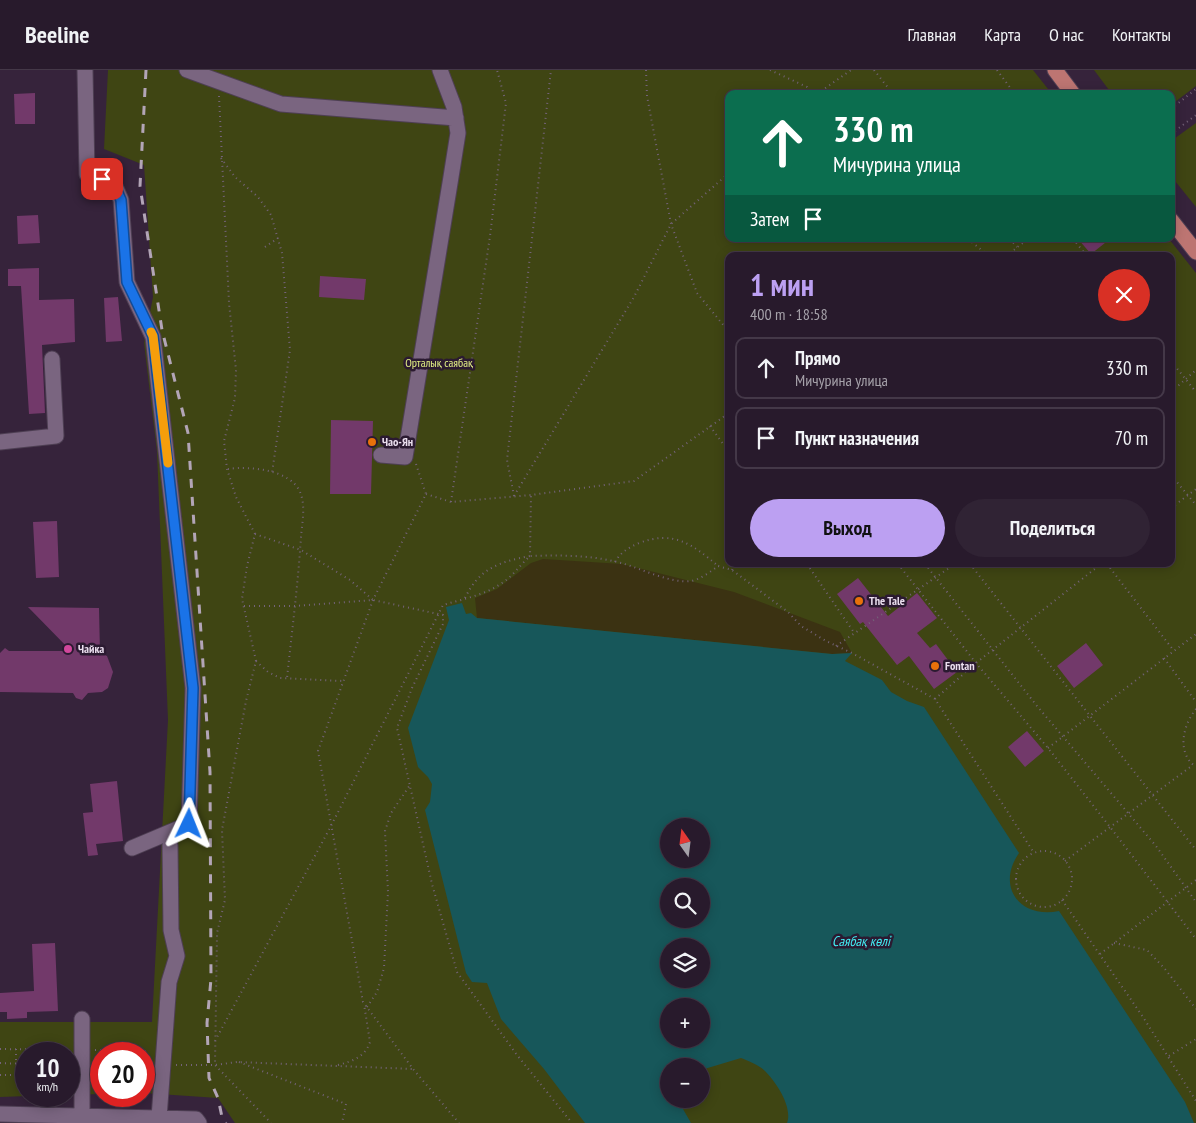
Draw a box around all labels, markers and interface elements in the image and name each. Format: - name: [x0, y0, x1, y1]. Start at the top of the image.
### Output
- text: Beeline: [25, 19, 90, 50]
- text: Главная: [908, 23, 956, 46]
- text: Карта: [984, 23, 1021, 46]
- text: О нас: [1049, 23, 1084, 46]
- text: Контакты: [1112, 23, 1171, 46]
- text: 330 m: [833, 106, 914, 152]
- icon: ahead: [750, 110, 815, 175]
- text: Мичурина улица: [833, 150, 961, 178]
- pin: [81, 158, 123, 200]
- icon: arrive: [88, 165, 116, 193]
- icon: arrive: [799, 205, 827, 233]
- text: Затем: [750, 207, 789, 231]
- text: 1 мин: [750, 265, 814, 304]
- button: close: [1098, 269, 1150, 321]
- text: 400 m · 18:58: [750, 304, 828, 324]
- text: Прямо: [795, 346, 840, 370]
- icon: ahead: [752, 354, 780, 382]
- park label: Орталық саябақ: [405, 355, 473, 370]
- text: 330 m: [1106, 356, 1148, 380]
- text: Мичурина улица: [795, 370, 888, 390]
- icon: arrive: [752, 424, 780, 452]
- text: Пункт назначения: [795, 426, 919, 450]
- text: 70 m: [1115, 426, 1148, 450]
- place label: Чао-Ян: [382, 434, 413, 449]
- marker: Чао-Ян: [366, 436, 378, 448]
- button: Выход: [750, 499, 945, 557]
- button: Поделиться: [955, 499, 1150, 557]
- place label: The Tale: [869, 593, 905, 608]
- marker: The Tale: [853, 595, 865, 607]
- place label: Чайка: [78, 641, 104, 656]
- marker: Чайка: [62, 643, 74, 655]
- place label: Fontan: [945, 658, 975, 673]
- marker: Fontan: [929, 660, 941, 672]
- position arrow: [162, 797, 214, 849]
- north arrow: [660, 818, 710, 868]
- map controls: [660, 818, 710, 1108]
- button: search: [660, 878, 710, 928]
- water label: Саябақ көлі: [832, 932, 892, 950]
- button: layers: [660, 938, 710, 988]
- button: +: [660, 998, 710, 1048]
- speed limit sign: 20: [90, 1042, 155, 1107]
- text: 10: [36, 1052, 59, 1084]
- button: −: [660, 1058, 710, 1108]
- text: km/h: [37, 1079, 58, 1094]

